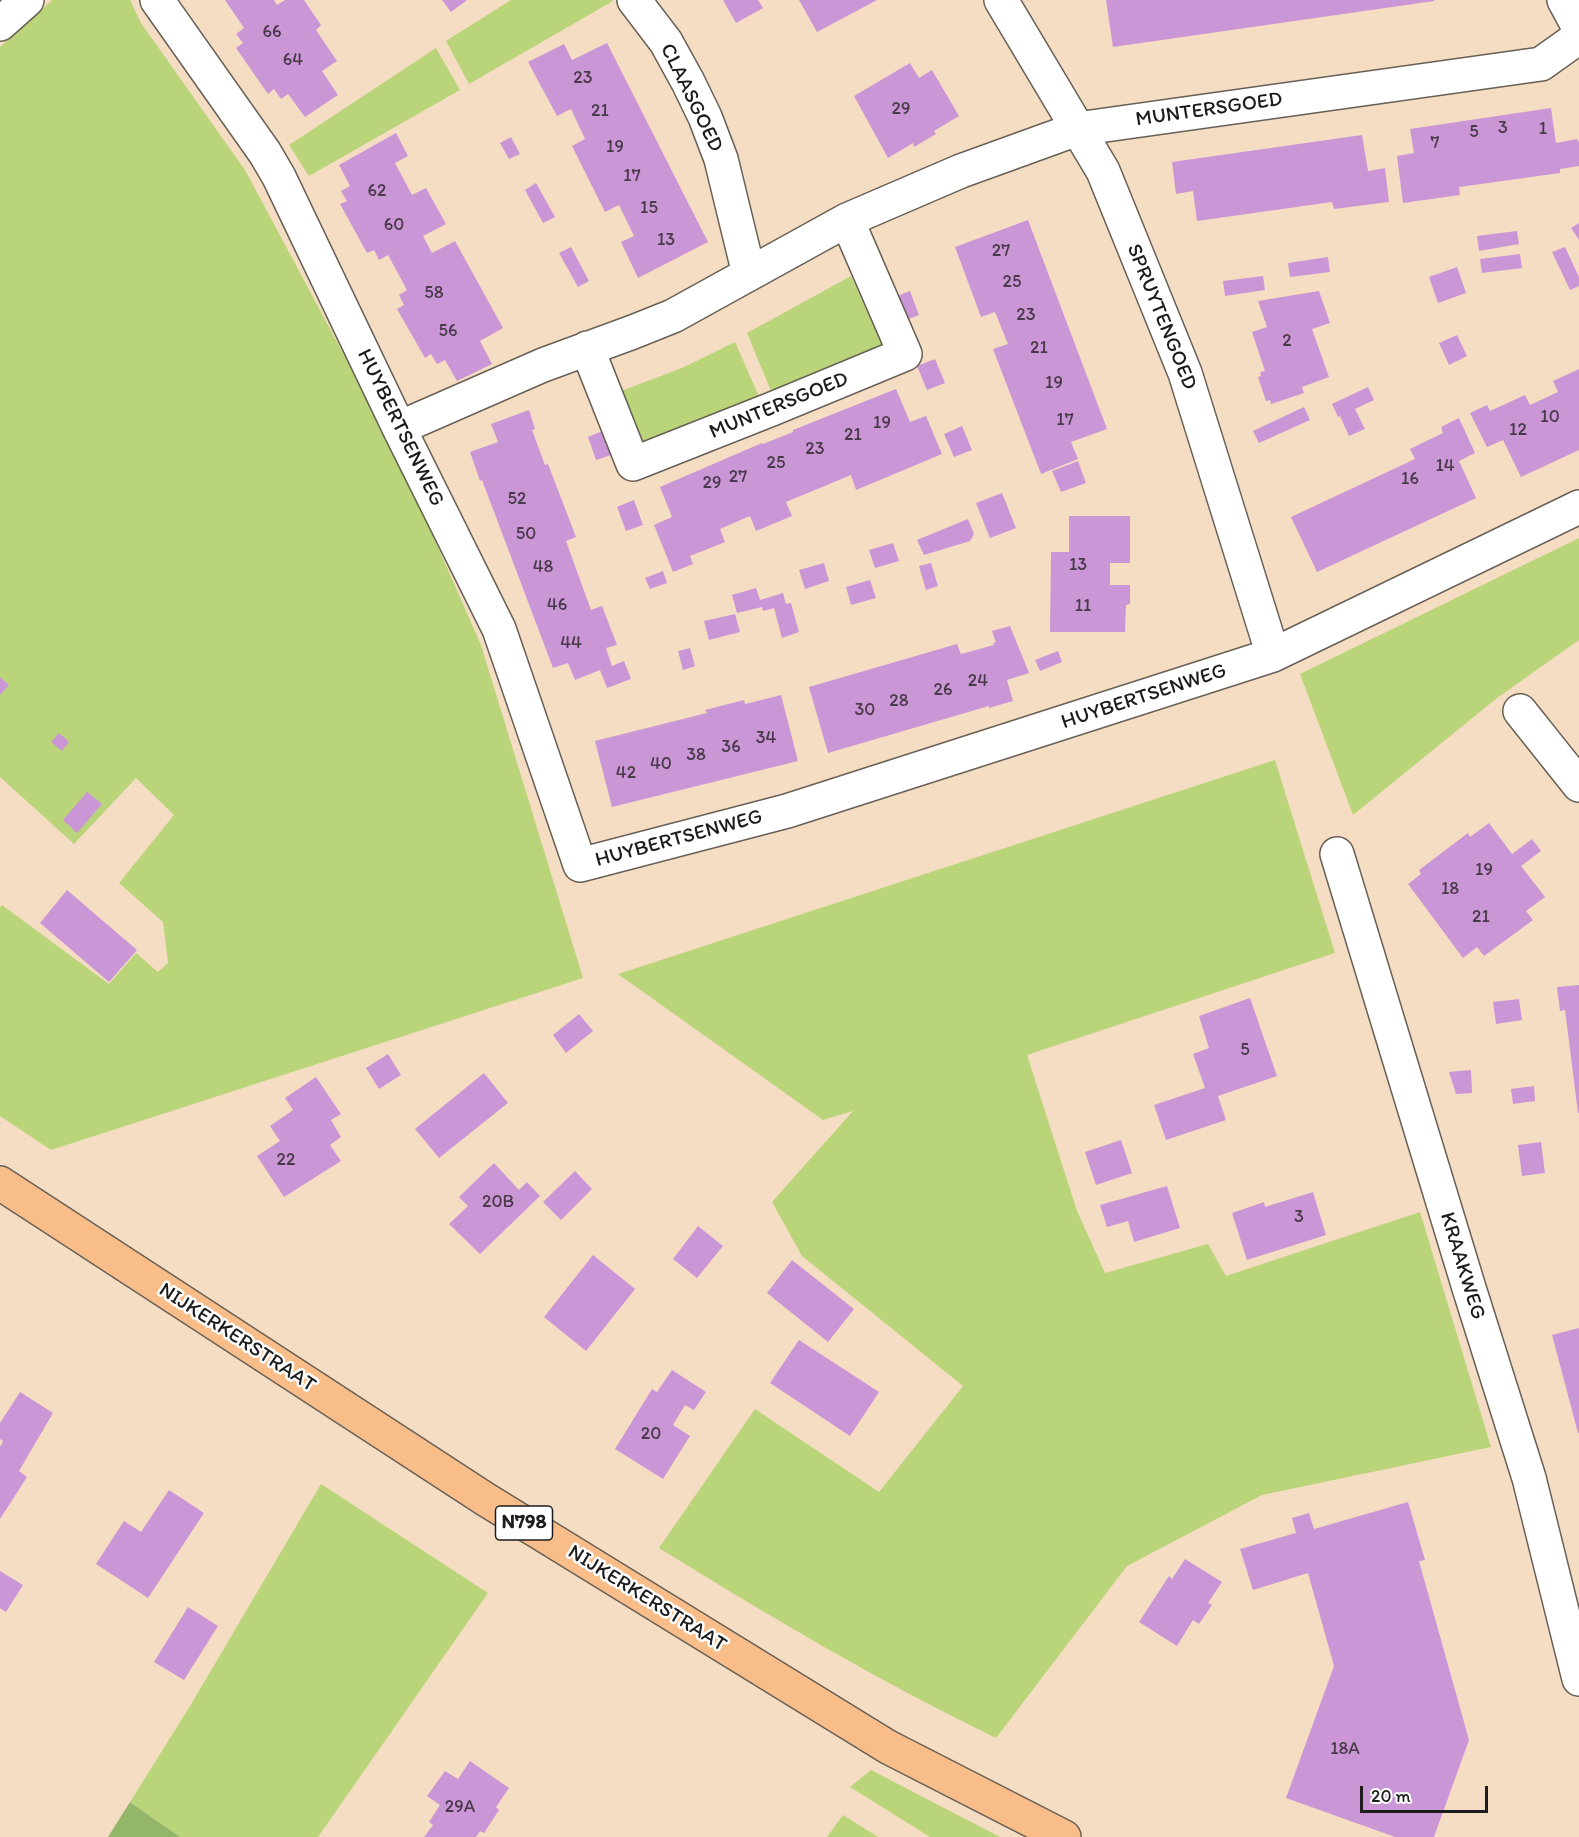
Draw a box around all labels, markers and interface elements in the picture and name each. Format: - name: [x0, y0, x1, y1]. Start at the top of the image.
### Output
- house number: 66: [262, 21, 282, 43]
- street label: CLAASGOED: [654, 40, 728, 156]
- house number: 64: [283, 49, 303, 71]
- house number: 23: [573, 67, 593, 89]
- street label: MUNTERSGOED: [1134, 87, 1284, 133]
- house number: 29: [892, 98, 910, 120]
- house number: 21: [591, 100, 609, 122]
- house number: 3: [1498, 117, 1508, 139]
- house number: 1: [1539, 118, 1547, 140]
- house number: 5: [1469, 121, 1479, 143]
- house number: 7: [1431, 132, 1439, 154]
- house number: 19: [606, 136, 624, 158]
- house number: 17: [623, 165, 641, 187]
- house number: 62: [368, 180, 386, 202]
- house number: 15: [640, 197, 658, 219]
- house number: 60: [384, 214, 404, 236]
- house number: 13: [657, 229, 675, 251]
- house number: 27: [992, 240, 1010, 262]
- street label: SPRUYTENGOED: [1120, 240, 1202, 394]
- house number: 25: [1003, 271, 1021, 293]
- house number: 58: [424, 282, 444, 304]
- house number: 23: [1016, 304, 1036, 326]
- house number: 56: [439, 320, 457, 342]
- house number: 2: [1282, 330, 1292, 352]
- house number: 21: [1030, 337, 1048, 359]
- street label: HUYBERTSENWEG: [351, 345, 449, 511]
- street label: MUNTERSGOED: [706, 367, 852, 445]
- house number: 19: [1045, 372, 1063, 394]
- house number: 10: [1540, 406, 1560, 428]
- house number: 17: [1056, 409, 1074, 431]
- house number: 19: [873, 412, 891, 434]
- house number: 12: [1509, 419, 1527, 441]
- house number: 21: [844, 424, 862, 446]
- house number: 23: [805, 438, 825, 460]
- house number: 25: [767, 452, 785, 474]
- house number: 14: [1435, 455, 1455, 477]
- house number: 27: [729, 466, 747, 488]
- house number: 16: [1401, 468, 1419, 490]
- house number: 29: [703, 472, 721, 494]
- house number: 52: [508, 488, 526, 510]
- house number: 50: [516, 523, 536, 545]
- house number: 13: [1069, 554, 1087, 576]
- house number: 48: [533, 556, 553, 578]
- house number: 46: [547, 594, 567, 616]
- house number: 11: [1075, 595, 1091, 617]
- house number: 44: [560, 632, 582, 654]
- street label: HUYBERTSENWEG: [1058, 658, 1230, 736]
- house number: 24: [968, 670, 988, 692]
- house number: 26: [934, 679, 952, 701]
- house number: 28: [889, 690, 909, 712]
- house number: 30: [855, 699, 875, 721]
- house number: 34: [756, 727, 776, 749]
- house number: 36: [721, 736, 741, 758]
- house number: 38: [686, 744, 706, 766]
- house number: 40: [650, 753, 672, 775]
- house number: 42: [616, 762, 636, 784]
- street label: HUYBERTSENWEG: [593, 805, 765, 873]
- house number: 19: [1475, 859, 1493, 881]
- house number: 18: [1441, 878, 1459, 900]
- house number: 21: [1472, 906, 1490, 928]
- house number: 5: [1240, 1039, 1250, 1061]
- house number: 22: [277, 1149, 295, 1171]
- house number: 20B: [482, 1191, 514, 1213]
- house number: 3: [1294, 1206, 1304, 1228]
- street label: KRAAKWEG: [1434, 1209, 1490, 1323]
- street label: NIJKERKERSTRAAT: [154, 1278, 320, 1398]
- house number: 20: [641, 1423, 661, 1445]
- road number: N798: [496, 1506, 552, 1540]
- street label: NIJKERKERSTRAAT: [563, 1540, 731, 1658]
- house number: 18A: [1330, 1738, 1360, 1760]
- scale bar: [1363, 1774, 1490, 1812]
- text: 20 m: [1371, 1785, 1411, 1807]
- house number: 29A: [445, 1796, 475, 1818]

